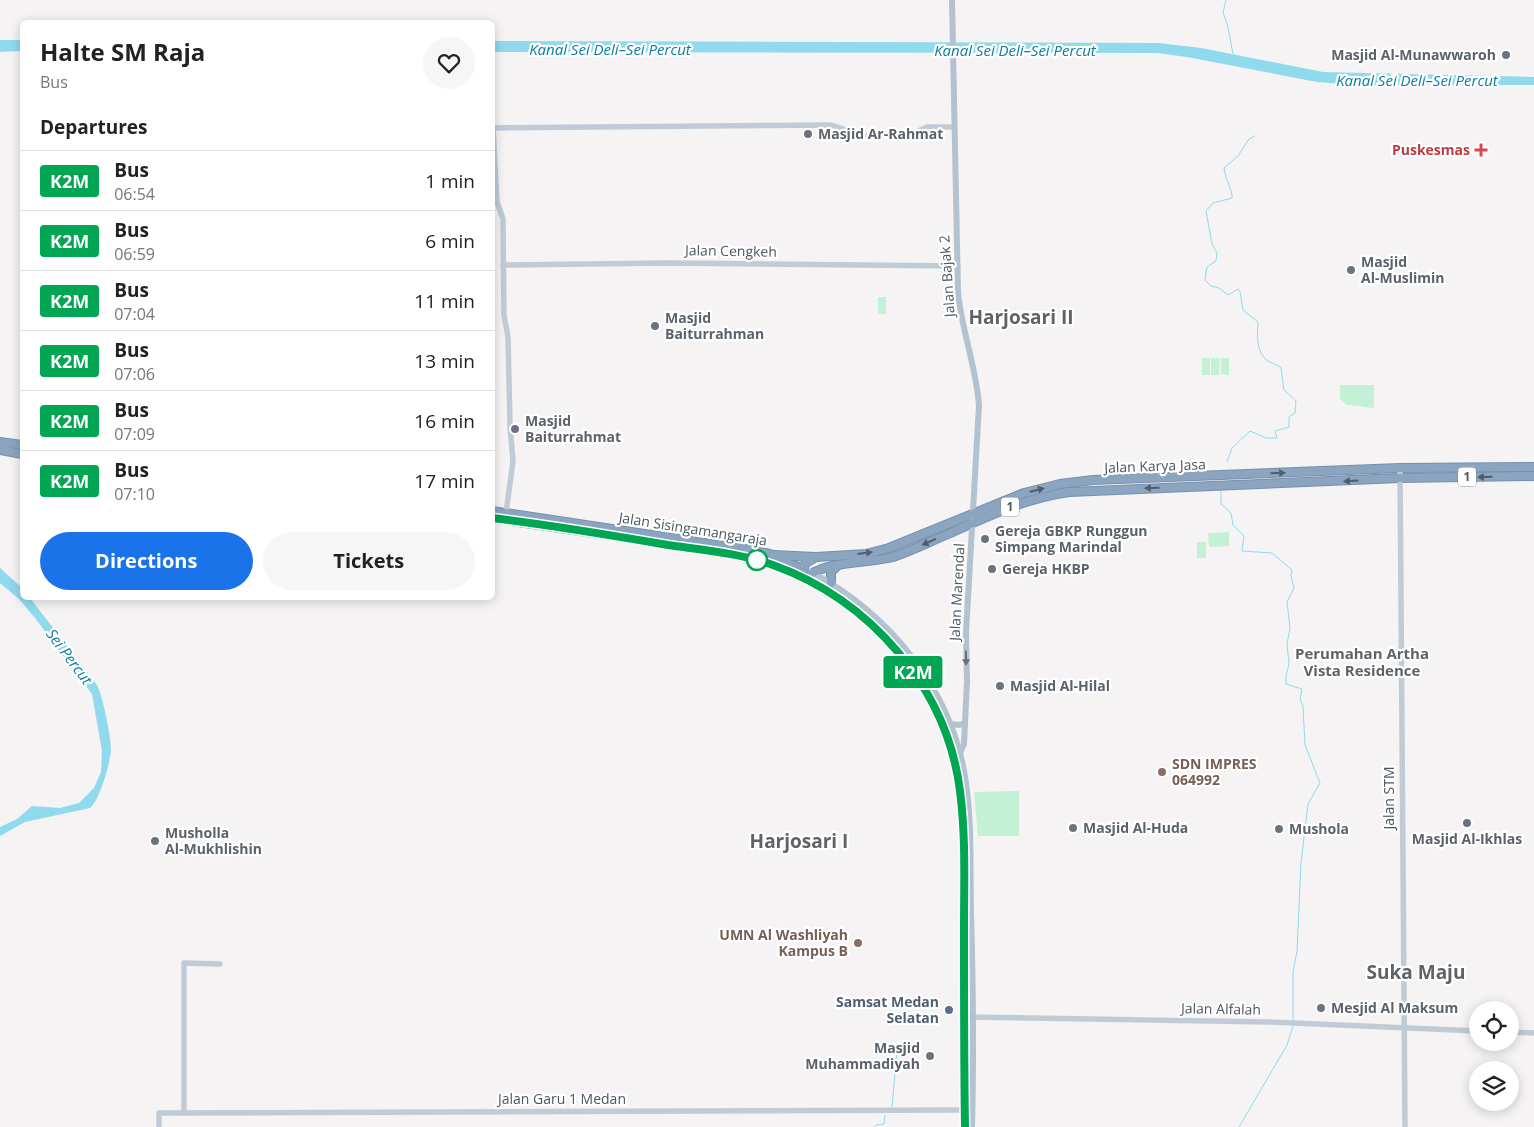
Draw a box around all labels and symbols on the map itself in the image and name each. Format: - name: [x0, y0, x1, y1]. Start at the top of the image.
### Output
- water label: Kanal Sei Deli–Sei Percut: [529, 39, 692, 59]
- water label: Kanal Sei Deli–Sei Percut: [934, 40, 1097, 60]
- place label: Masjid Al-Munawwaroh: [1331, 45, 1496, 64]
- marker: Masjid Al-Munawwaroh: [1500, 49, 1512, 61]
- water label: Kanal Sei Deli–Sei Percut: [1336, 70, 1499, 90]
- place label: Masjid Ar-Rahmat: [818, 124, 943, 143]
- marker: Masjid Ar-Rahmat: [802, 128, 814, 140]
- place label: Puskesmas: [1392, 140, 1470, 159]
- marker: Puskesmas: [1474, 143, 1488, 157]
- street label: Jalan Bajak 2: [934, 234, 959, 320]
- street label: Jalan Cengkeh: [683, 240, 777, 261]
- place label: Masjid Al-Muslimin: [1361, 252, 1445, 287]
- marker: Masjid Al-Muslimin: [1345, 264, 1357, 276]
- district label: Harjosari II: [968, 304, 1074, 330]
- place label: Masjid Baiturrahman: [665, 308, 764, 343]
- marker: Masjid Baiturrahman: [649, 320, 661, 332]
- place label: Masjid Baiturrahmat: [525, 411, 621, 446]
- marker: Masjid Baiturrahmat: [509, 423, 521, 435]
- street label: Jalan Karya Jasa: [1102, 454, 1206, 477]
- road number: 1: [1458, 468, 1476, 487]
- one-way arrow: [1270, 469, 1286, 477]
- one-way arrow: [1477, 473, 1493, 481]
- one-way arrow: [1343, 477, 1359, 485]
- one-way arrow: [1144, 484, 1160, 492]
- one-way arrow: [1029, 486, 1044, 494]
- road number: 1: [1001, 498, 1019, 516]
- street label: Jalan Sisingamangaraja: [616, 507, 769, 550]
- place label: Gereja GBKP Runggun Simpang Marindal: [995, 521, 1148, 556]
- marker: Gereja GBKP Runggun Simpang Marindal: [979, 533, 991, 545]
- one-way arrow: [922, 539, 936, 547]
- street label: Jalan Marendal: [944, 543, 969, 643]
- unlabelled marker: [746, 549, 768, 571]
- one-way arrow: [857, 549, 873, 557]
- place label: Gereja HKBP: [1002, 559, 1090, 578]
- marker: Gereja HKBP: [986, 563, 998, 575]
- water label: Sei Percut: [42, 624, 98, 689]
- district label: Perumahan Artha Vista Residence: [1295, 643, 1429, 680]
- one-way arrow: [963, 651, 971, 667]
- line badge: K2M: [884, 656, 942, 688]
- place label: Masjid Al-Hilal: [1010, 676, 1110, 695]
- marker: Masjid Al-Hilal: [994, 680, 1006, 692]
- place label: SDN IMPRES 064992: [1172, 754, 1257, 789]
- marker: SDN IMPRES 064992: [1156, 766, 1168, 778]
- street label: Jalan STM: [1379, 766, 1398, 832]
- marker: Masjid Al-Ikhlas: [1461, 817, 1473, 829]
- place label: Masjid Al-Huda: [1083, 818, 1188, 837]
- place label: Mushola: [1289, 819, 1349, 838]
- marker: Masjid Al-Huda: [1067, 822, 1079, 834]
- place label: Musholla Al-Mukhlishin: [165, 823, 262, 858]
- marker: Mushola: [1273, 823, 1285, 835]
- district label: Harjosari I: [750, 828, 848, 854]
- place label: Masjid Al-Ikhlas: [1412, 829, 1522, 848]
- marker: Musholla Al-Mukhlishin: [149, 835, 161, 847]
- place label: UMN Al Washliyah Kampus B: [719, 925, 848, 960]
- marker: UMN Al Washliyah Kampus B: [852, 937, 864, 949]
- district label: Suka Maju: [1367, 959, 1465, 985]
- place label: Samsat Medan Selatan: [836, 992, 939, 1027]
- street label: Jalan Alfalah: [1179, 998, 1261, 1019]
- place label: Mesjid Al Maksum: [1331, 998, 1458, 1017]
- marker: Mesjid Al Maksum: [1315, 1002, 1327, 1014]
- marker: Samsat Medan Selatan: [943, 1004, 955, 1016]
- place label: Masjid Muhammadiyah: [805, 1038, 920, 1073]
- marker: Masjid Muhammadiyah: [924, 1050, 936, 1062]
- street label: Jalan Garu 1 Medan: [496, 1089, 626, 1108]

